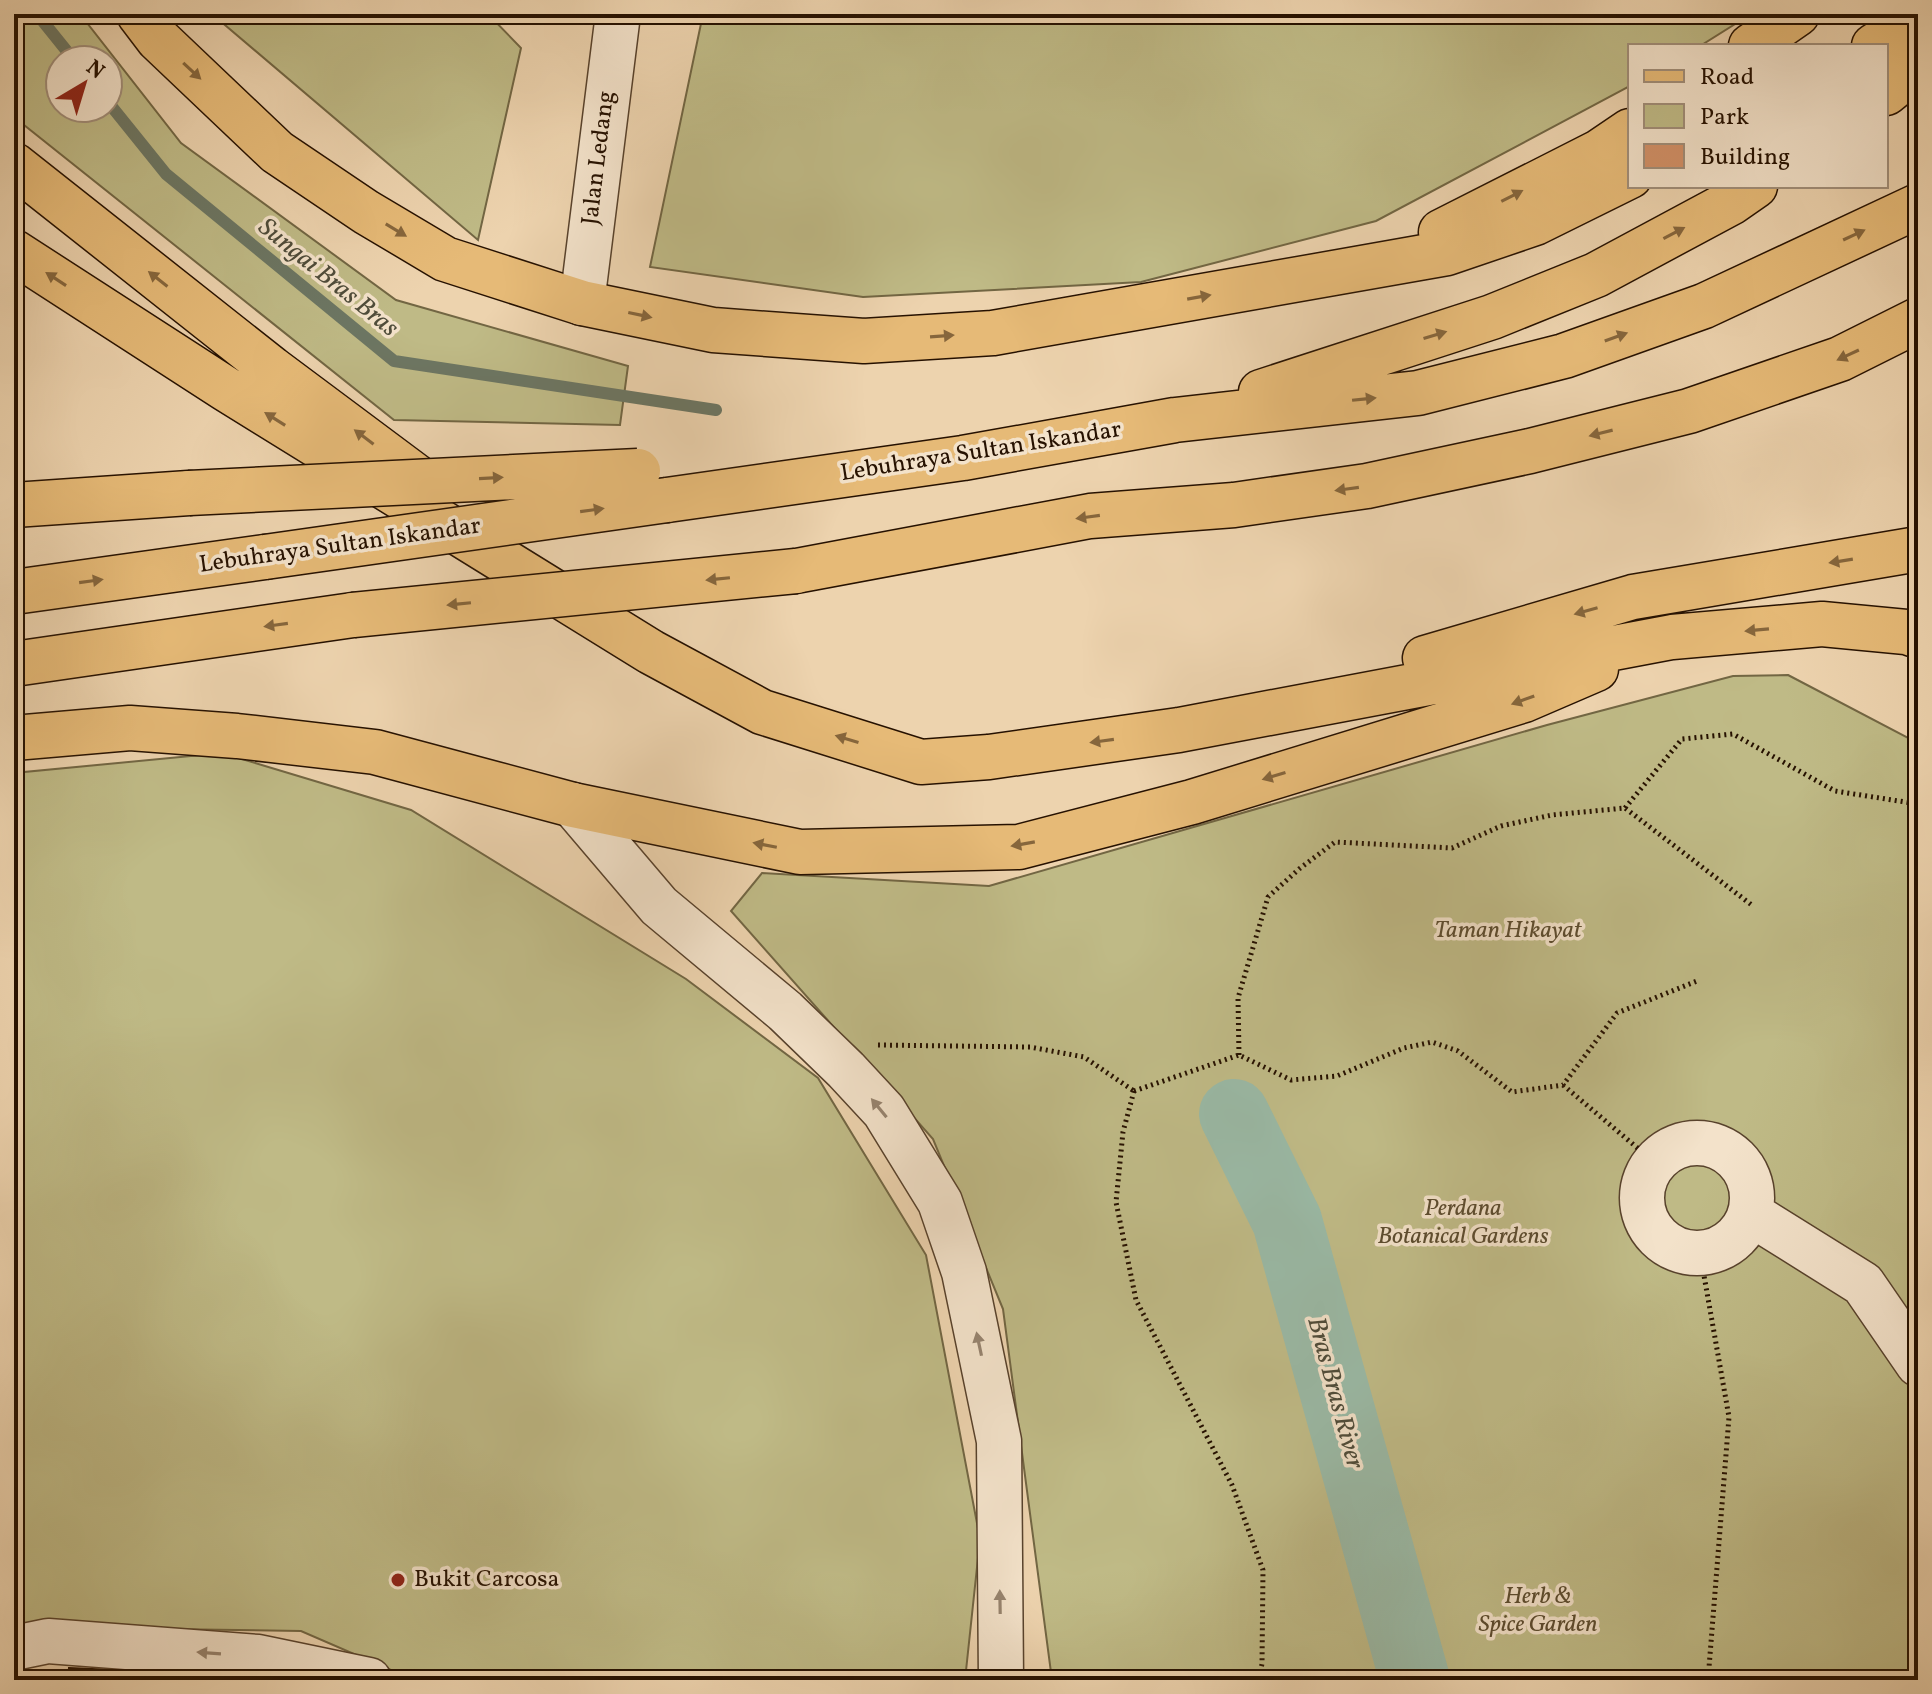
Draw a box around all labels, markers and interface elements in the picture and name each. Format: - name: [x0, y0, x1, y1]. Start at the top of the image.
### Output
- north arrow: [44, 44, 124, 124]
- legend: [1628, 44, 1888, 188]
- text: N: [79, 53, 111, 87]
- text: Road: [1700, 61, 1754, 95]
- one-way arrow: [182, 62, 201, 80]
- street label: Jalan Ledang: [574, 89, 624, 227]
- text: Park: [1700, 101, 1749, 135]
- text: Building: [1700, 141, 1790, 175]
- one-way arrow: [1500, 189, 1523, 202]
- water label: Sungai Bras Bras: [250, 210, 406, 346]
- one-way arrow: [385, 223, 407, 237]
- one-way arrow: [1663, 227, 1685, 241]
- one-way arrow: [1843, 228, 1866, 242]
- one-way arrow: [148, 271, 168, 288]
- one-way arrow: [45, 272, 66, 287]
- one-way arrow: [1186, 291, 1211, 303]
- one-way arrow: [628, 309, 653, 322]
- one-way arrow: [1424, 328, 1448, 341]
- one-way arrow: [930, 329, 955, 342]
- one-way arrow: [1604, 331, 1628, 343]
- one-way arrow: [1836, 348, 1860, 362]
- one-way arrow: [1352, 392, 1377, 405]
- one-way arrow: [264, 412, 285, 427]
- street label: Lebuhraya Sultan Iskandar: [838, 413, 1124, 491]
- one-way arrow: [1588, 428, 1613, 440]
- one-way arrow: [354, 430, 374, 446]
- one-way arrow: [479, 471, 504, 484]
- one-way arrow: [1334, 483, 1359, 496]
- one-way arrow: [580, 503, 605, 516]
- street label: Lebuhraya Sultan Iskandar: [197, 509, 483, 583]
- one-way arrow: [1076, 511, 1101, 524]
- one-way arrow: [1828, 555, 1853, 568]
- one-way arrow: [705, 572, 730, 585]
- one-way arrow: [79, 574, 104, 587]
- one-way arrow: [446, 598, 471, 611]
- one-way arrow: [1574, 605, 1598, 618]
- one-way arrow: [263, 619, 288, 632]
- one-way arrow: [1744, 623, 1769, 636]
- one-way arrow: [1510, 694, 1534, 706]
- one-way arrow: [834, 733, 858, 745]
- one-way arrow: [1089, 735, 1114, 748]
- one-way arrow: [1262, 770, 1286, 783]
- one-way arrow: [752, 839, 777, 851]
- one-way arrow: [1011, 839, 1036, 851]
- park label: Taman Hikayat: [1434, 914, 1583, 948]
- one-way arrow: [871, 1097, 888, 1118]
- park label: Perdana Botanical Gardens: [1377, 1192, 1549, 1254]
- water label: Bras Bras River: [1297, 1313, 1373, 1473]
- one-way arrow: [972, 1331, 985, 1356]
- place label: Bukit Carcosa: [414, 1563, 559, 1597]
- marker: Bukit Carcosa: [389, 1571, 407, 1589]
- park label: Herb & Spice Garden: [1478, 1580, 1598, 1642]
- one-way arrow: [994, 1589, 1006, 1614]
- one-way arrow: [196, 1646, 221, 1659]

